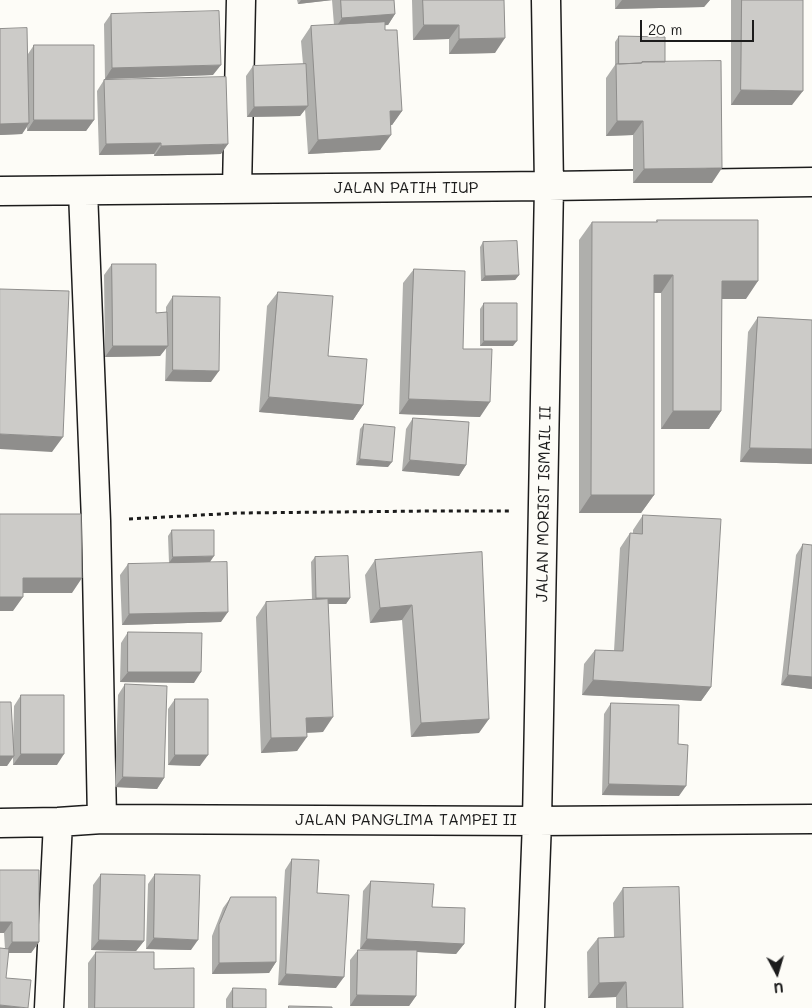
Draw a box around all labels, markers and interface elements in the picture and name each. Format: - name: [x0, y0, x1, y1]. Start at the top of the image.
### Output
- scale bar: [642, 10, 756, 42]
- text: 20 m: [648, 19, 682, 39]
- street label: JALAN PATIH TIUP: [334, 178, 478, 198]
- street label: JALAN MORIST ISMAIL II: [533, 406, 555, 602]
- street label: JALAN PANGLIMA TAMPEI II: [295, 810, 517, 830]
- north arrow: [752, 948, 802, 998]
- text: U: [773, 978, 785, 998]

